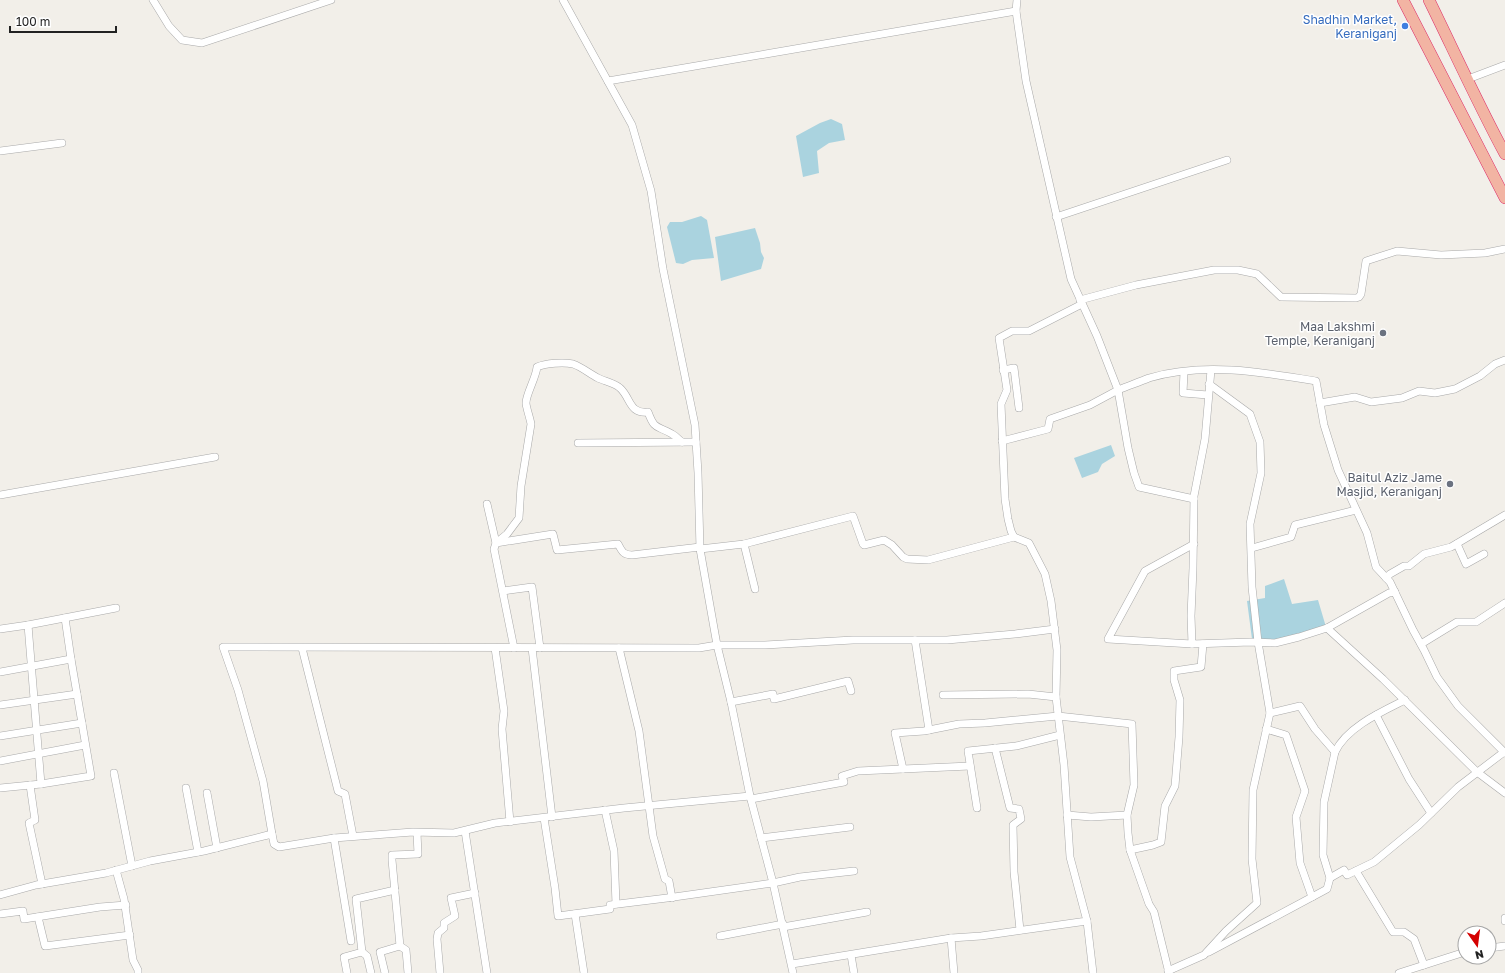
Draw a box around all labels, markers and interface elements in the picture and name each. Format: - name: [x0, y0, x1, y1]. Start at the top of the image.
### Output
- scale bar: [10, 8, 116, 34]
- place label: Shadhin Market, Keraniganj: [1303, 12, 1397, 41]
- text: 100 m: [16, 14, 50, 29]
- marker: Shadhin Market, Keraniganj: [1400, 21, 1410, 31]
- place label: Maa Lakshmi Temple, Keraniganj: [1265, 319, 1375, 348]
- marker: Maa Lakshmi Temple, Keraniganj: [1378, 328, 1388, 338]
- place label: Baitul Aziz Jame Masjid, Keraniganj: [1336, 470, 1442, 499]
- marker: Baitul Aziz Jame Masjid, Keraniganj: [1445, 479, 1455, 489]
- north arrow: [1457, 925, 1497, 965]
- text: N: [1474, 948, 1485, 963]

